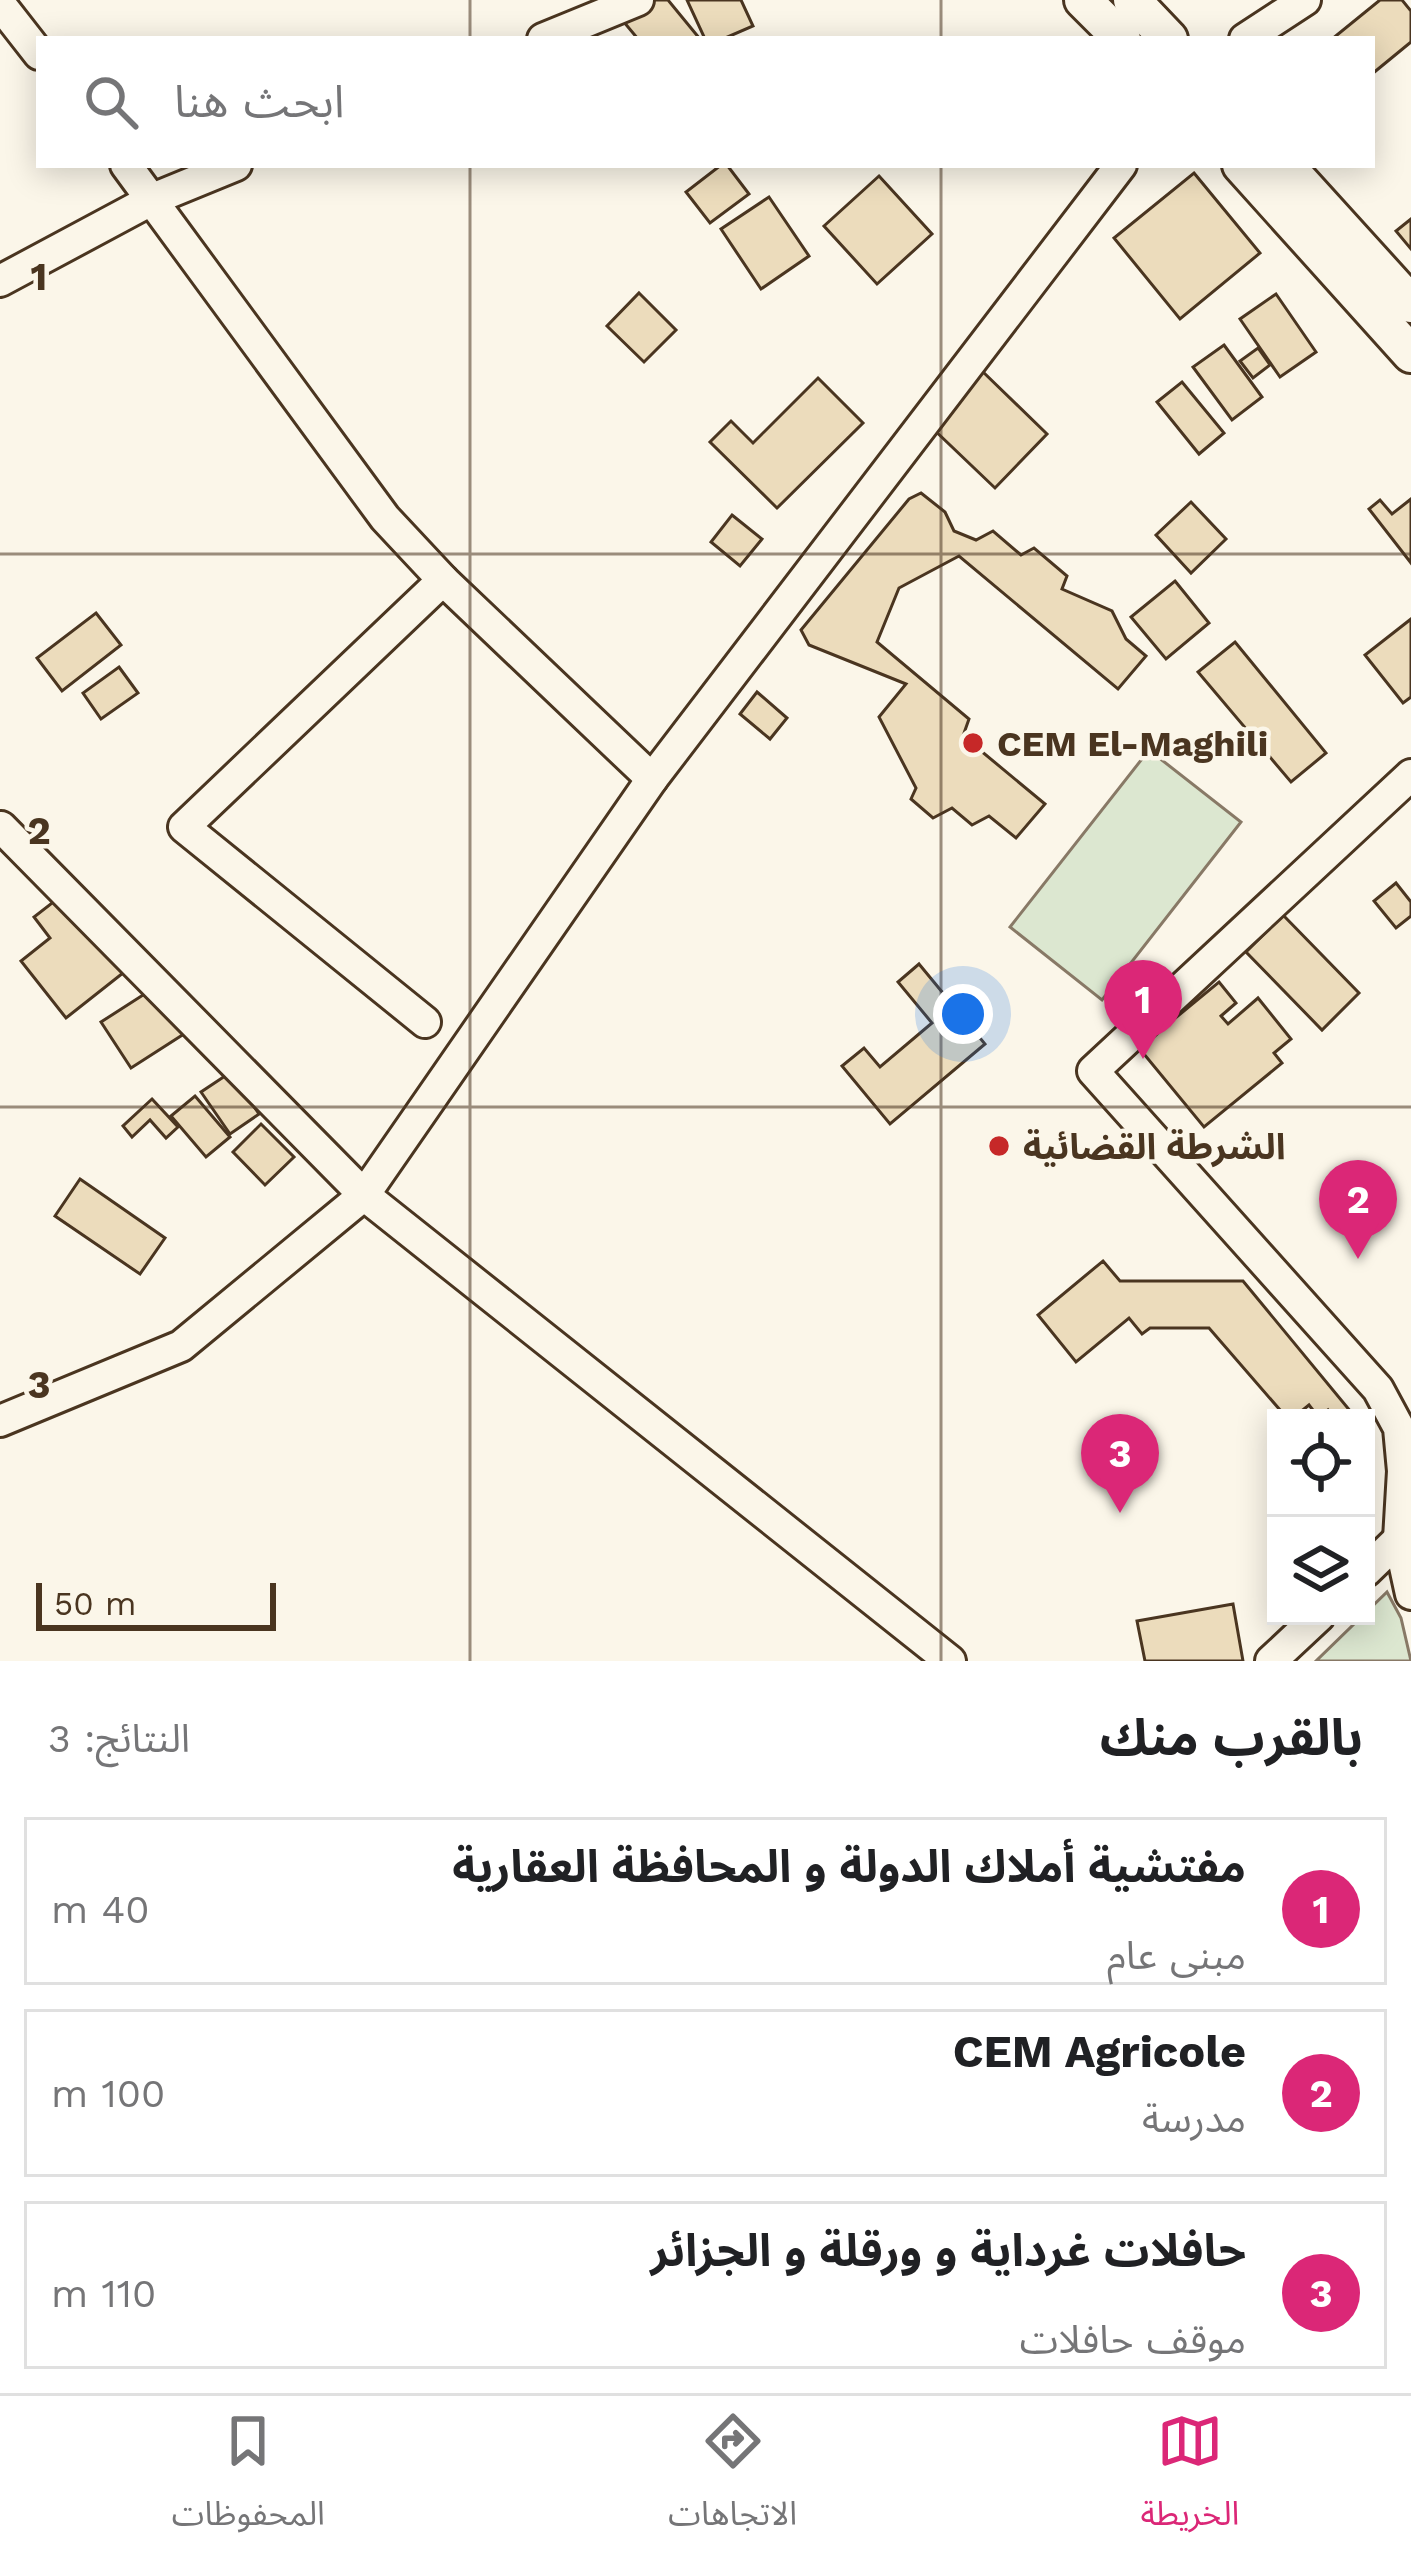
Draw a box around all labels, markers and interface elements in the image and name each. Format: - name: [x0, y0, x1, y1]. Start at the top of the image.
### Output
- search box: [36, 36, 1375, 168]
- icon: search: [78, 69, 144, 135]
- text: ابحث هنا: [174, 75, 344, 128]
- text: 1: [31, 254, 47, 299]
- place label: CEM El-Maghili: [997, 723, 1268, 765]
- marker: CEM El-Maghili: [960, 730, 986, 756]
- text: 2: [27, 808, 51, 853]
- pin: 1: [1104, 960, 1182, 1059]
- your location: [933, 984, 993, 1044]
- place label: الشرطة القضائية: [1023, 1126, 1285, 1168]
- marker: الشرطة القضائية: [986, 1133, 1012, 1159]
- pin: 2: [1319, 1160, 1397, 1259]
- text: 3: [27, 1362, 51, 1407]
- map controls: [1267, 1409, 1375, 1625]
- button: locate: [1267, 1409, 1375, 1517]
- pin: 3: [1081, 1414, 1159, 1513]
- button: layers: [1267, 1517, 1375, 1625]
- scale bar: [36, 1577, 276, 1630]
- text: 50 m: [54, 1584, 136, 1623]
- text: بالقرب منك: [1100, 1708, 1363, 1767]
- text: النتائج: 3: [48, 1716, 190, 1761]
- text: مفتشية أملاك الدولة و المحافظة العقارية: [452, 1840, 1246, 1893]
- text: 40 m: [51, 1887, 150, 1932]
- text: 1: [1313, 1887, 1329, 1932]
- text: مبنى عام: [1107, 1933, 1246, 1978]
- text: CEM Agricole: [953, 2025, 1246, 2078]
- text: 100 m: [51, 2071, 165, 2116]
- text: 2: [1309, 2071, 1333, 2116]
- text: مدرسة: [1142, 2096, 1246, 2141]
- text: حافلات غرداية و ورقلة و الجزائر: [650, 2224, 1246, 2277]
- text: 110 m: [51, 2271, 156, 2316]
- text: 3: [1309, 2271, 1333, 2316]
- text: موقف حافلات: [1020, 2317, 1246, 2362]
- tab: المحفوظات: [172, 2408, 325, 2549]
- tab: الاتجاهات: [668, 2408, 797, 2549]
- tab: الخريطة: [1140, 2408, 1239, 2549]

